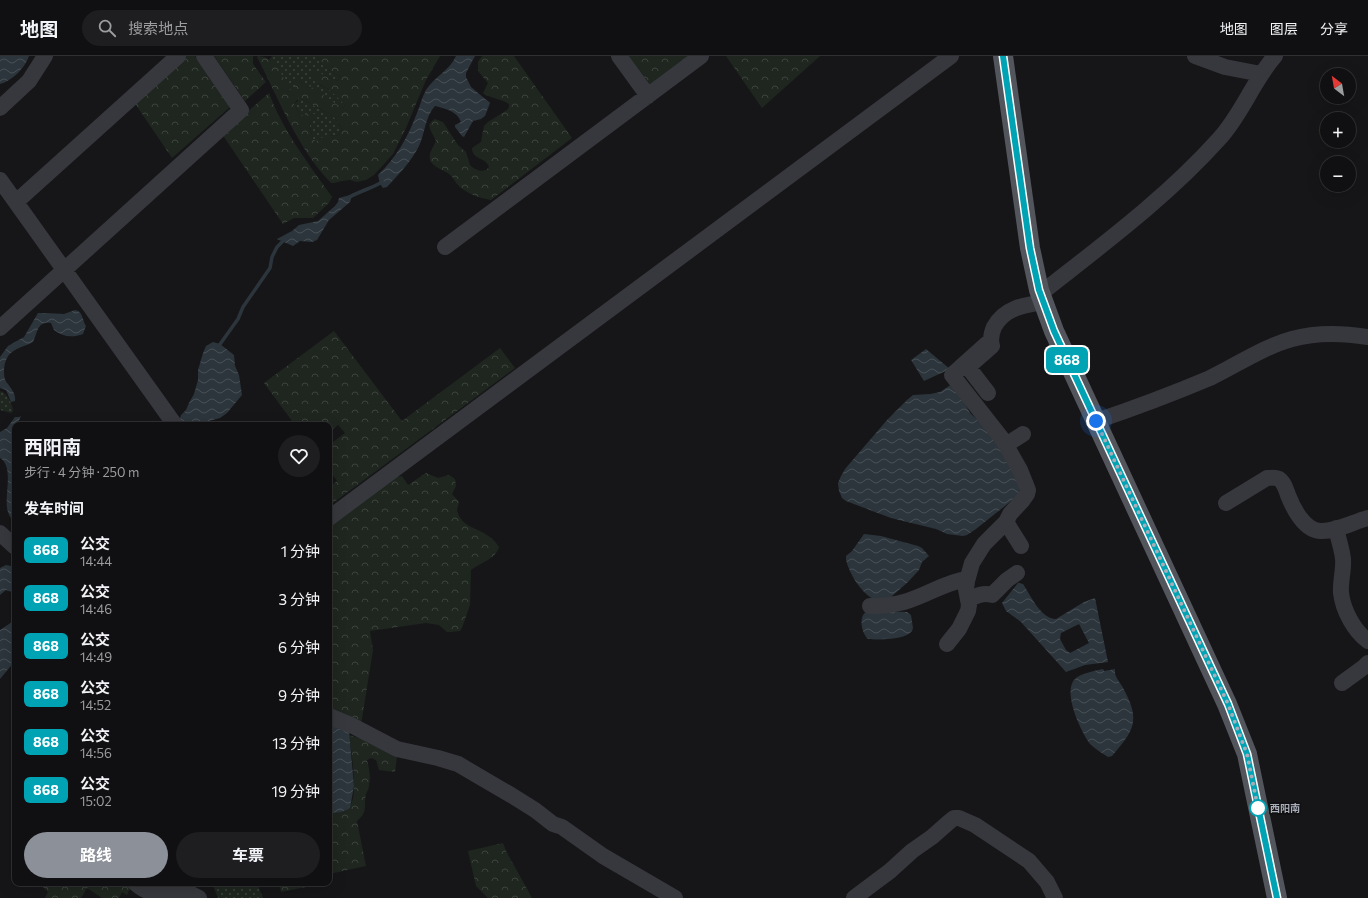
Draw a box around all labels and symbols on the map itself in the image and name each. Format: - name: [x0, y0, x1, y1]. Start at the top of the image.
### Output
- north arrow: [1320, 68, 1356, 104]
- line badge: 868: [1044, 347, 1090, 373]
- your location: [1086, 411, 1106, 431]
- marker: 西阳南: [1249, 799, 1267, 817]
- place label: 西阳南: [1270, 802, 1300, 814]

